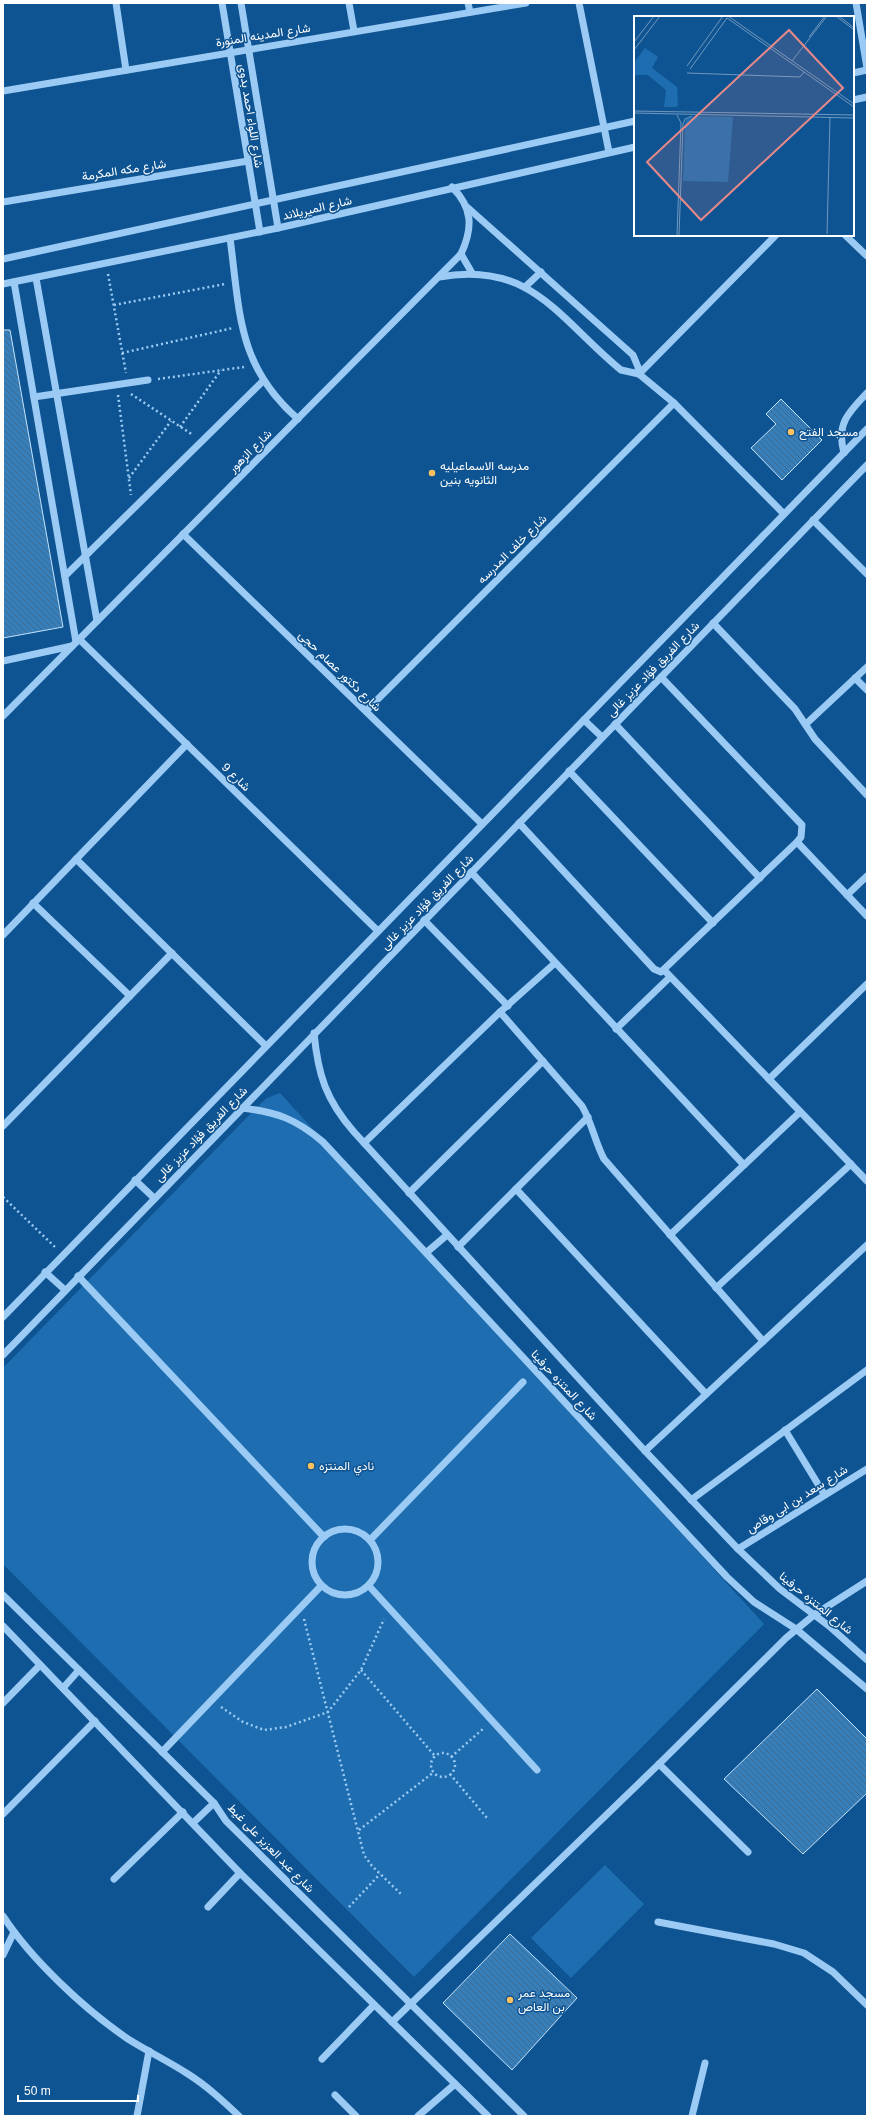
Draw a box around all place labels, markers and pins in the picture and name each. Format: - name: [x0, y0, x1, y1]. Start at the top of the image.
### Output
- place label: مسجد الفتح: [799, 425, 858, 441]
- marker: مسجد الفتح: [786, 427, 796, 437]
- place label: مدرسه الاسماعيليه الثانويه بنين: [440, 459, 529, 488]
- marker: مدرسه الاسماعيليه الثانويه بنين: [427, 468, 437, 478]
- place label: نادي المنتزه: [319, 1459, 374, 1476]
- marker: نادي المنتزه: [306, 1461, 316, 1471]
- place label: مسجد عمر بن العاص: [517, 1986, 570, 2015]
- marker: مسجد عمر بن العاص: [505, 1995, 515, 2005]

